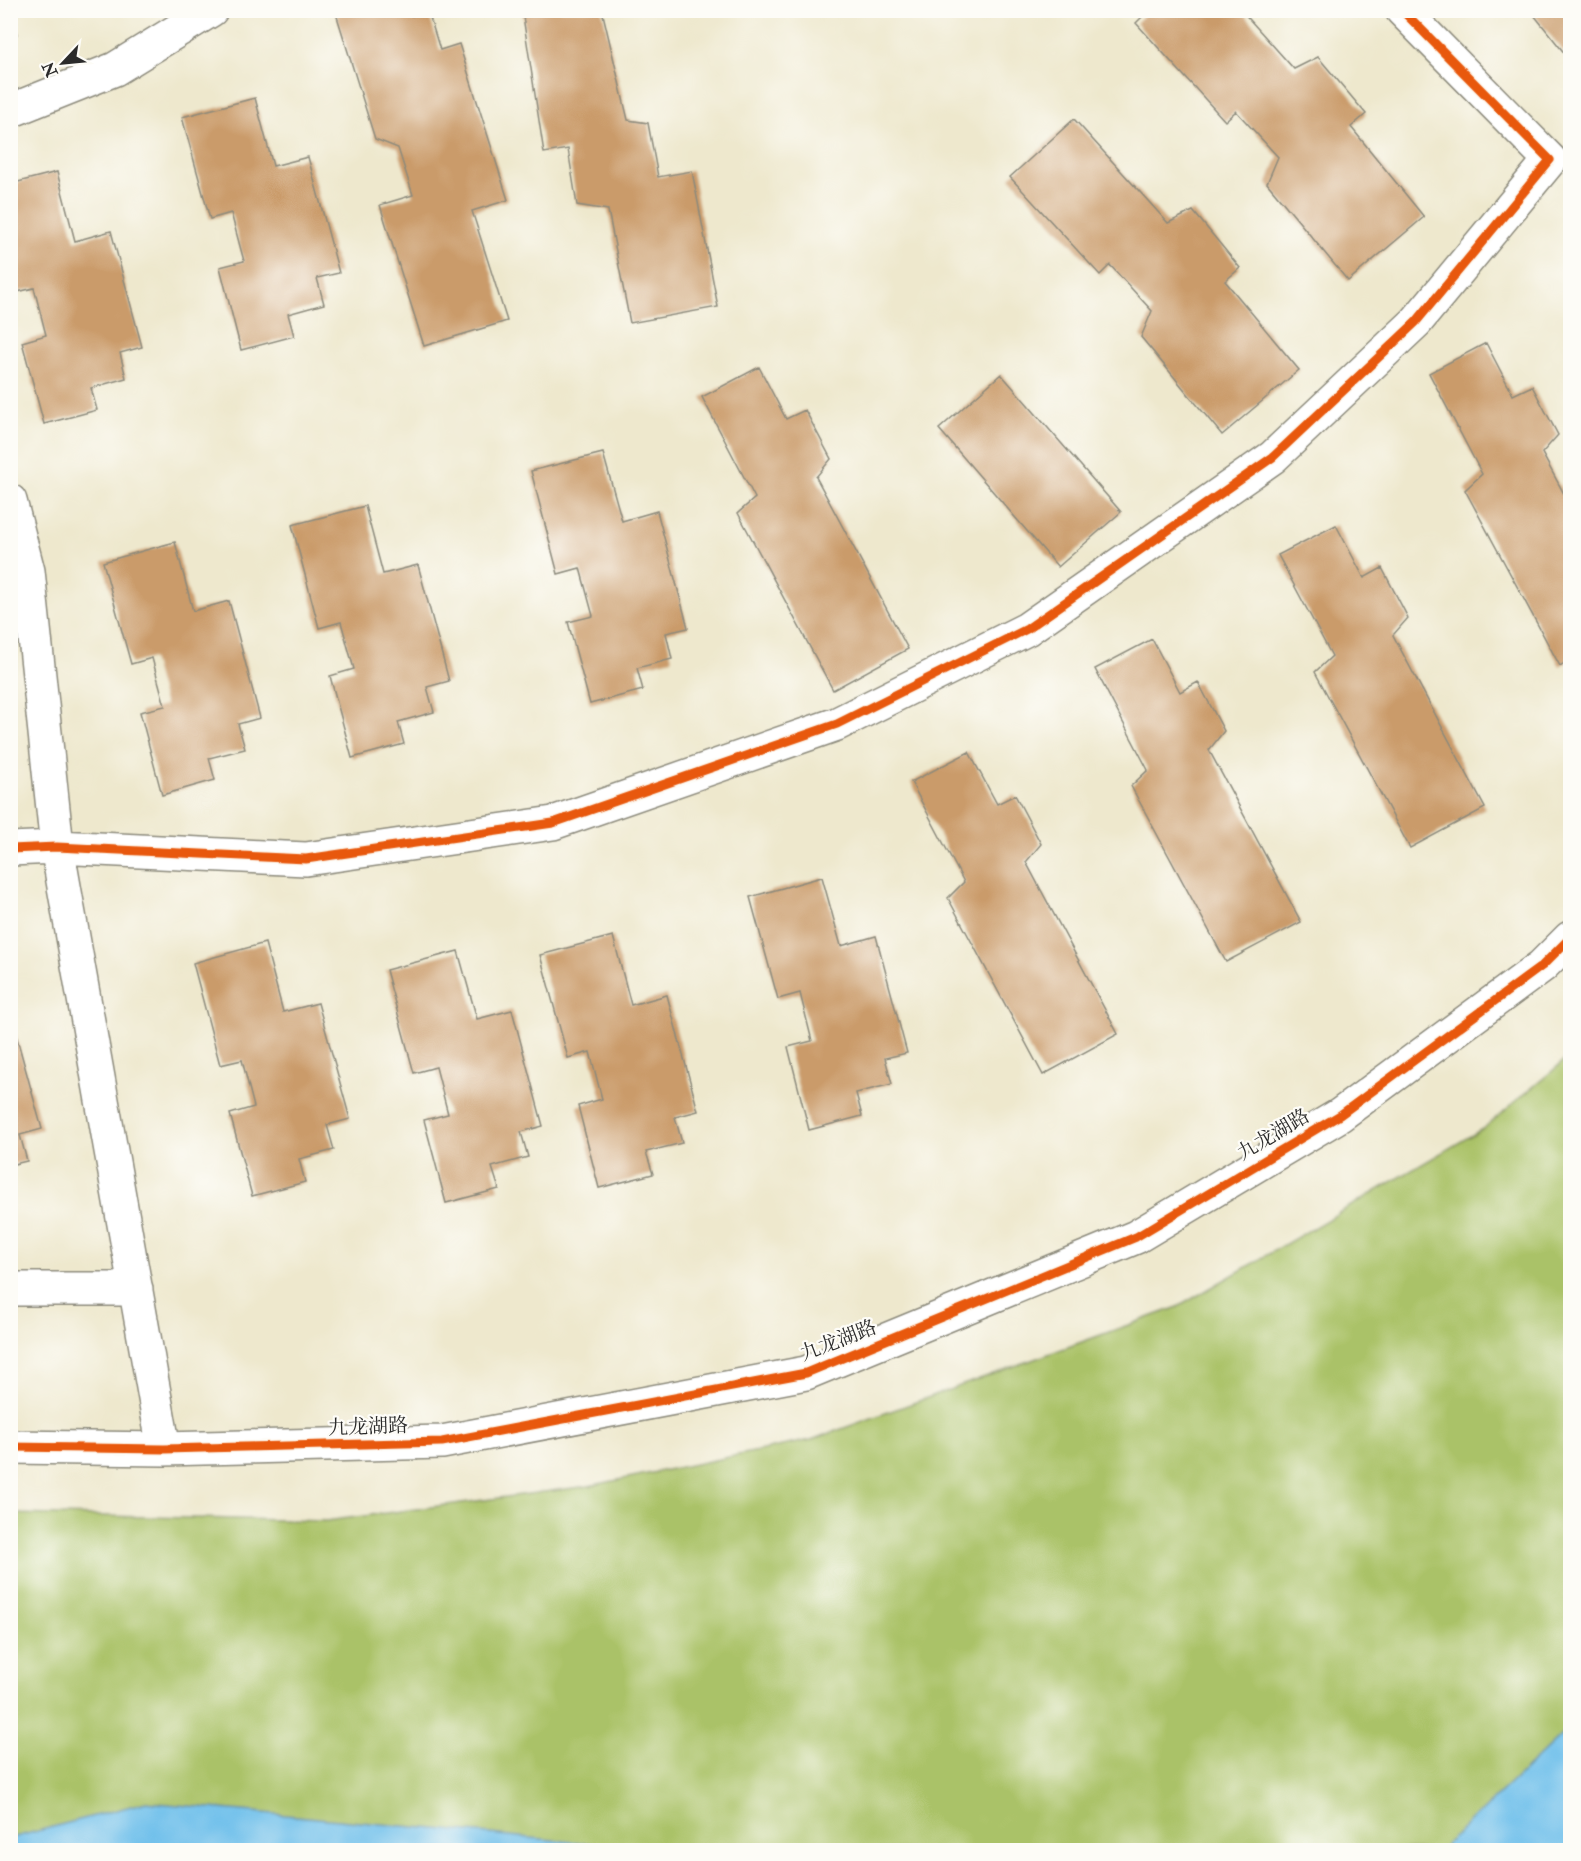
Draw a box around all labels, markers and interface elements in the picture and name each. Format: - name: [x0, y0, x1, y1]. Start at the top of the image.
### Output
- north arrow: [33, 33, 93, 93]
- text: N: [38, 58, 63, 81]
- street label: 九龙湖路: [1233, 1103, 1314, 1166]
- street label: 九龙湖路: [796, 1314, 880, 1366]
- street label: 九龙湖路: [328, 1413, 408, 1440]

